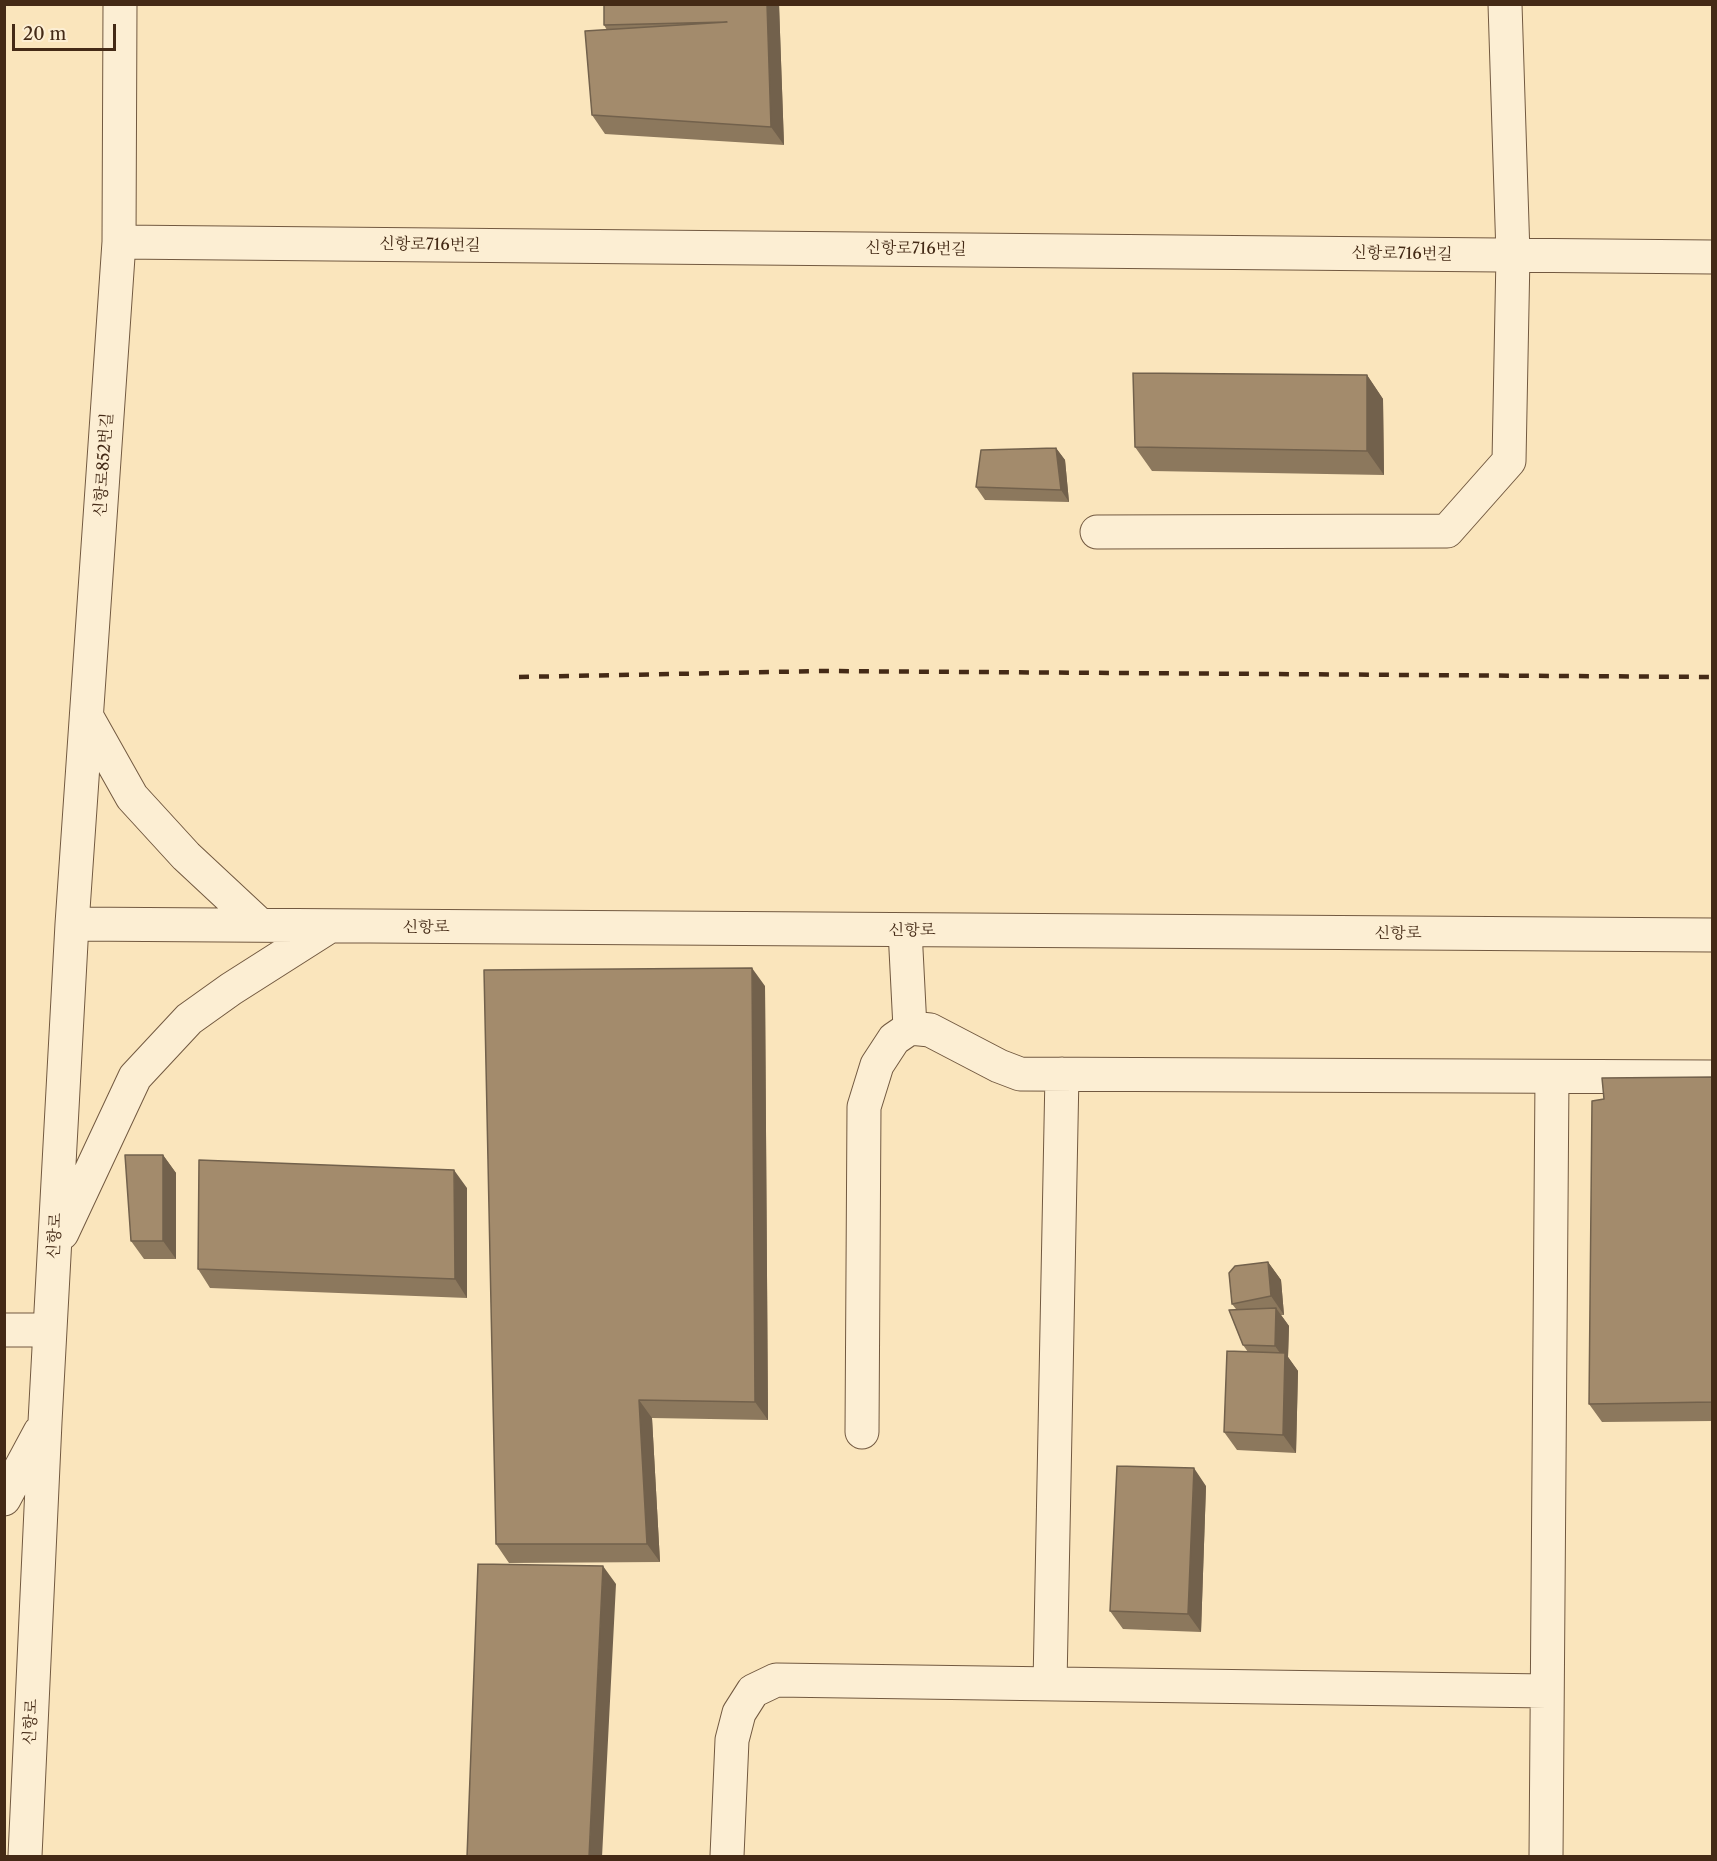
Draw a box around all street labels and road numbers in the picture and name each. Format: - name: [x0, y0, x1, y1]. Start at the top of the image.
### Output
- street label: 신항로716번길: [379, 235, 481, 255]
- street label: 신항로716번길: [865, 239, 967, 259]
- street label: 신항로716번길: [1351, 244, 1453, 264]
- street label: 신항로852번길: [91, 412, 117, 518]
- street label: 신항로: [403, 917, 449, 937]
- street label: 신항로: [889, 920, 935, 940]
- street label: 신항로: [1375, 923, 1421, 943]
- street label: 신항로: [44, 1212, 66, 1260]
- street label: 신항로: [20, 1698, 42, 1746]

